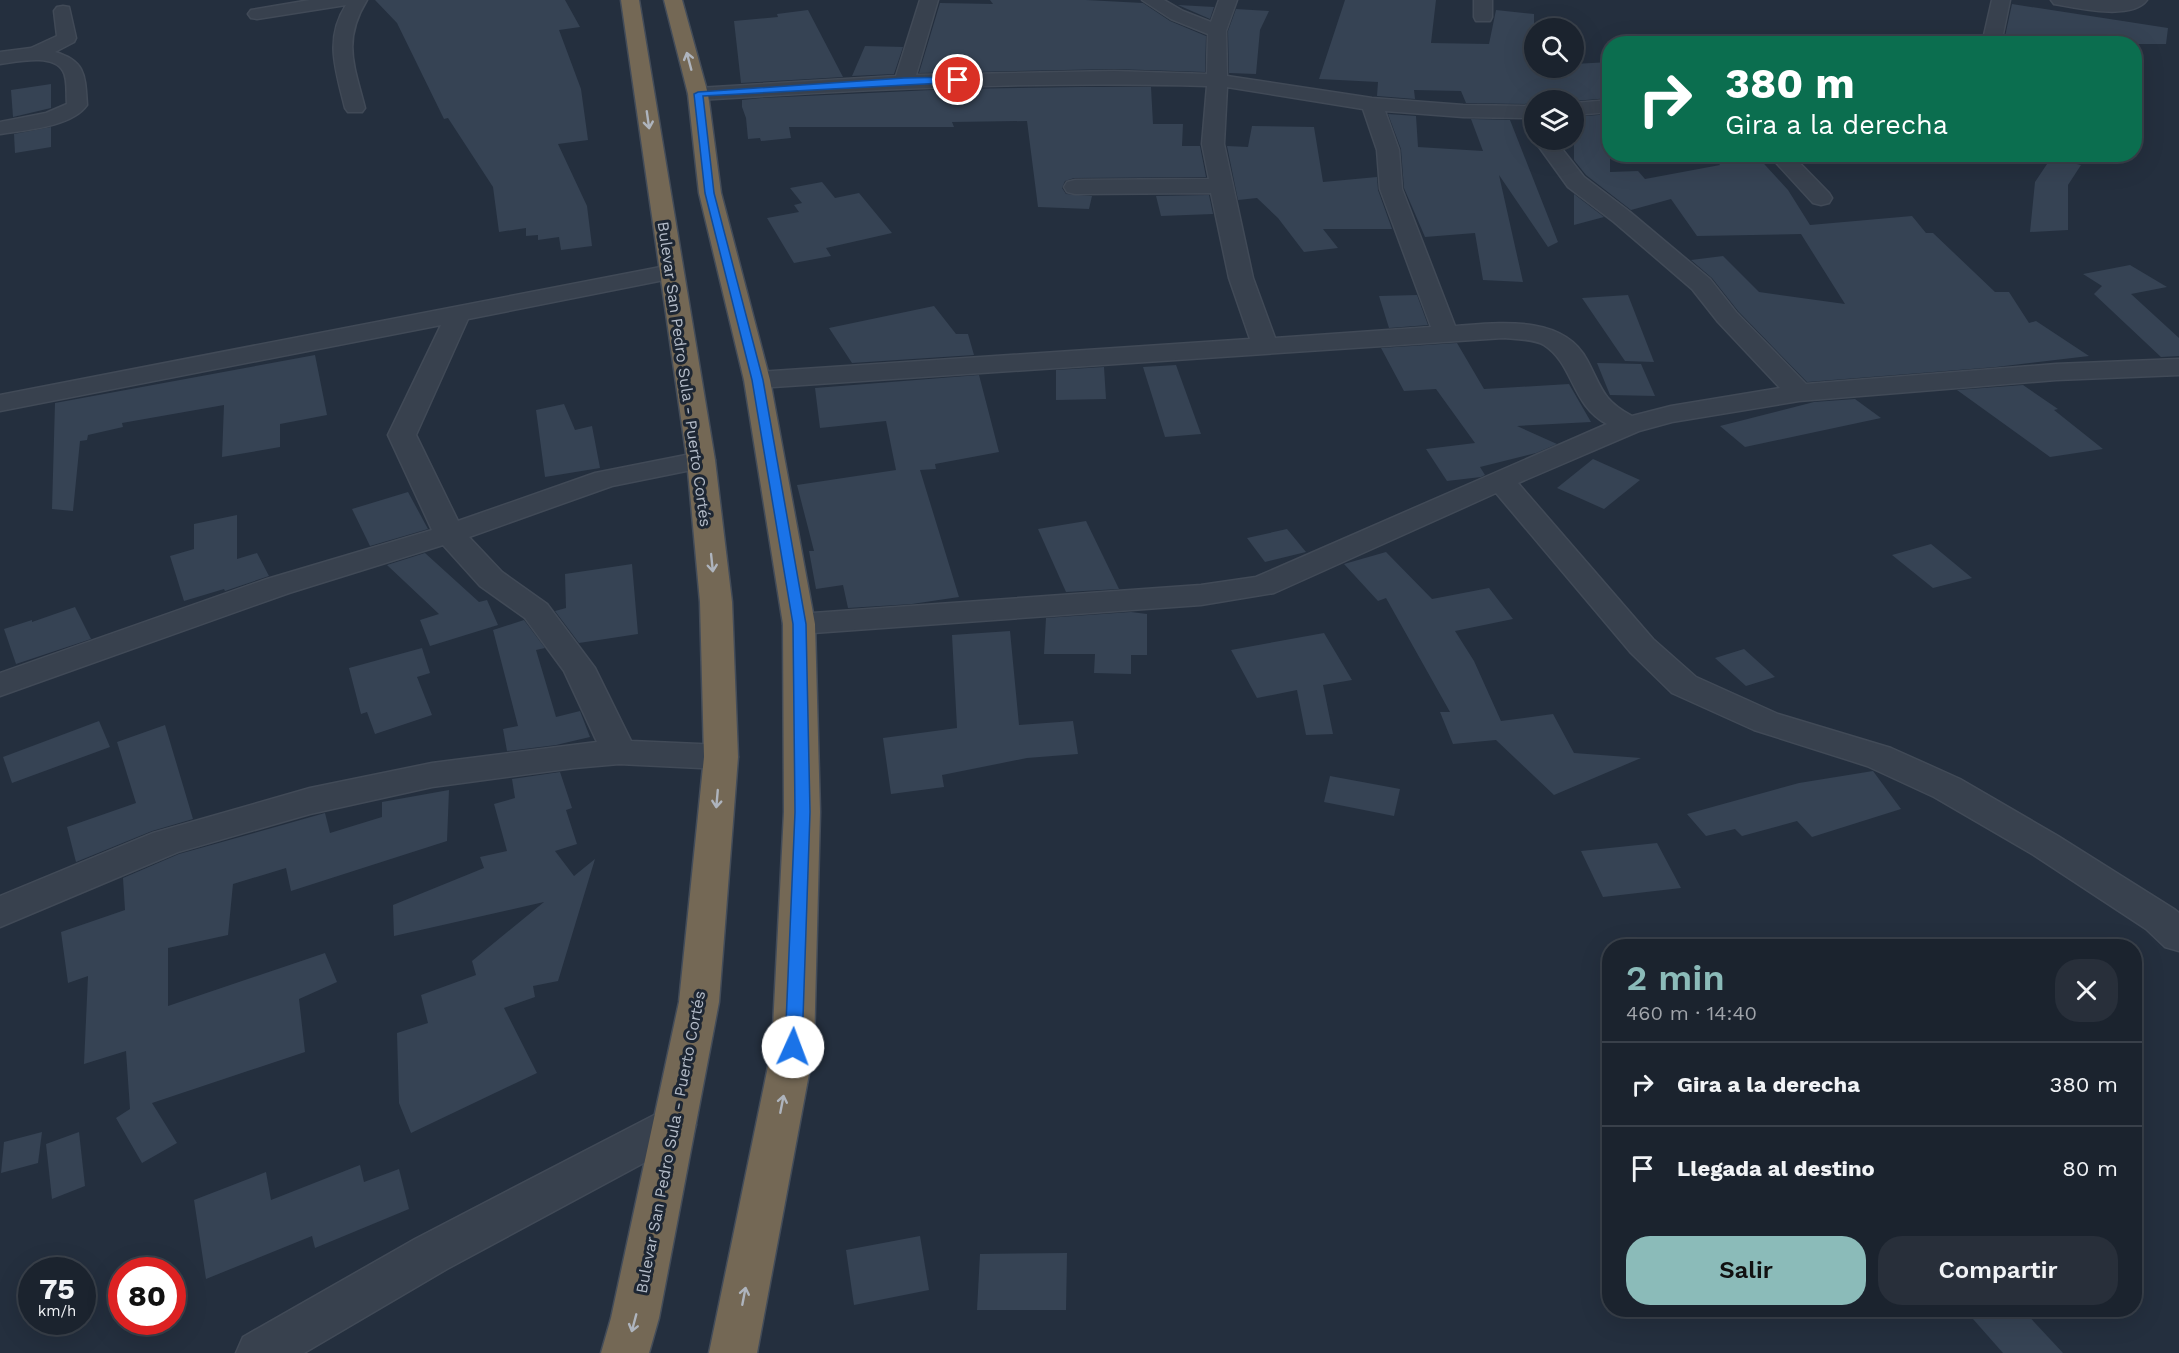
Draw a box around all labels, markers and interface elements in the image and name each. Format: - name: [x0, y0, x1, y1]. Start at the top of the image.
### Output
- map controls: [1524, 18, 1584, 150]
- button: search: [1524, 18, 1584, 78]
- one-way arrow: [683, 52, 694, 71]
- pin: [932, 54, 983, 105]
- text: 380 m: [1725, 59, 1855, 108]
- icon: right: [1626, 60, 1704, 138]
- icon: arrive: [941, 63, 974, 96]
- button: layers: [1524, 90, 1584, 150]
- text: Gira a la derecha: [1725, 109, 1948, 141]
- one-way arrow: [643, 110, 654, 130]
- street label: Bulevar San Pedro Sula - Puerto Cortés: [654, 220, 715, 528]
- one-way arrow: [707, 552, 718, 572]
- one-way arrow: [711, 789, 722, 809]
- text: 2 min: [1626, 957, 1725, 999]
- button: close: [2055, 959, 2118, 1022]
- street label: Bulevar San Pedro Sula - Puerto Cortés: [632, 989, 709, 1295]
- text: 460 m · 14:40: [1626, 1001, 1757, 1025]
- position arrow: [761, 1015, 825, 1079]
- icon: right: [1626, 1068, 1659, 1101]
- text: Gira a la derecha: [1677, 1072, 1860, 1097]
- text: 380 m: [2049, 1072, 2118, 1097]
- one-way arrow: [777, 1095, 788, 1115]
- icon: arrive: [1626, 1152, 1659, 1185]
- text: Llegada al destino: [1677, 1156, 1875, 1181]
- text: 80 m: [2062, 1156, 2118, 1181]
- button: Salir: [1626, 1236, 1866, 1305]
- button: Compartir: [1878, 1236, 2118, 1305]
- speed limit sign: 80: [108, 1257, 186, 1335]
- text: 75: [39, 1271, 75, 1306]
- one-way arrow: [739, 1286, 750, 1306]
- text: km/h: [38, 1302, 76, 1320]
- one-way arrow: [627, 1313, 639, 1332]

